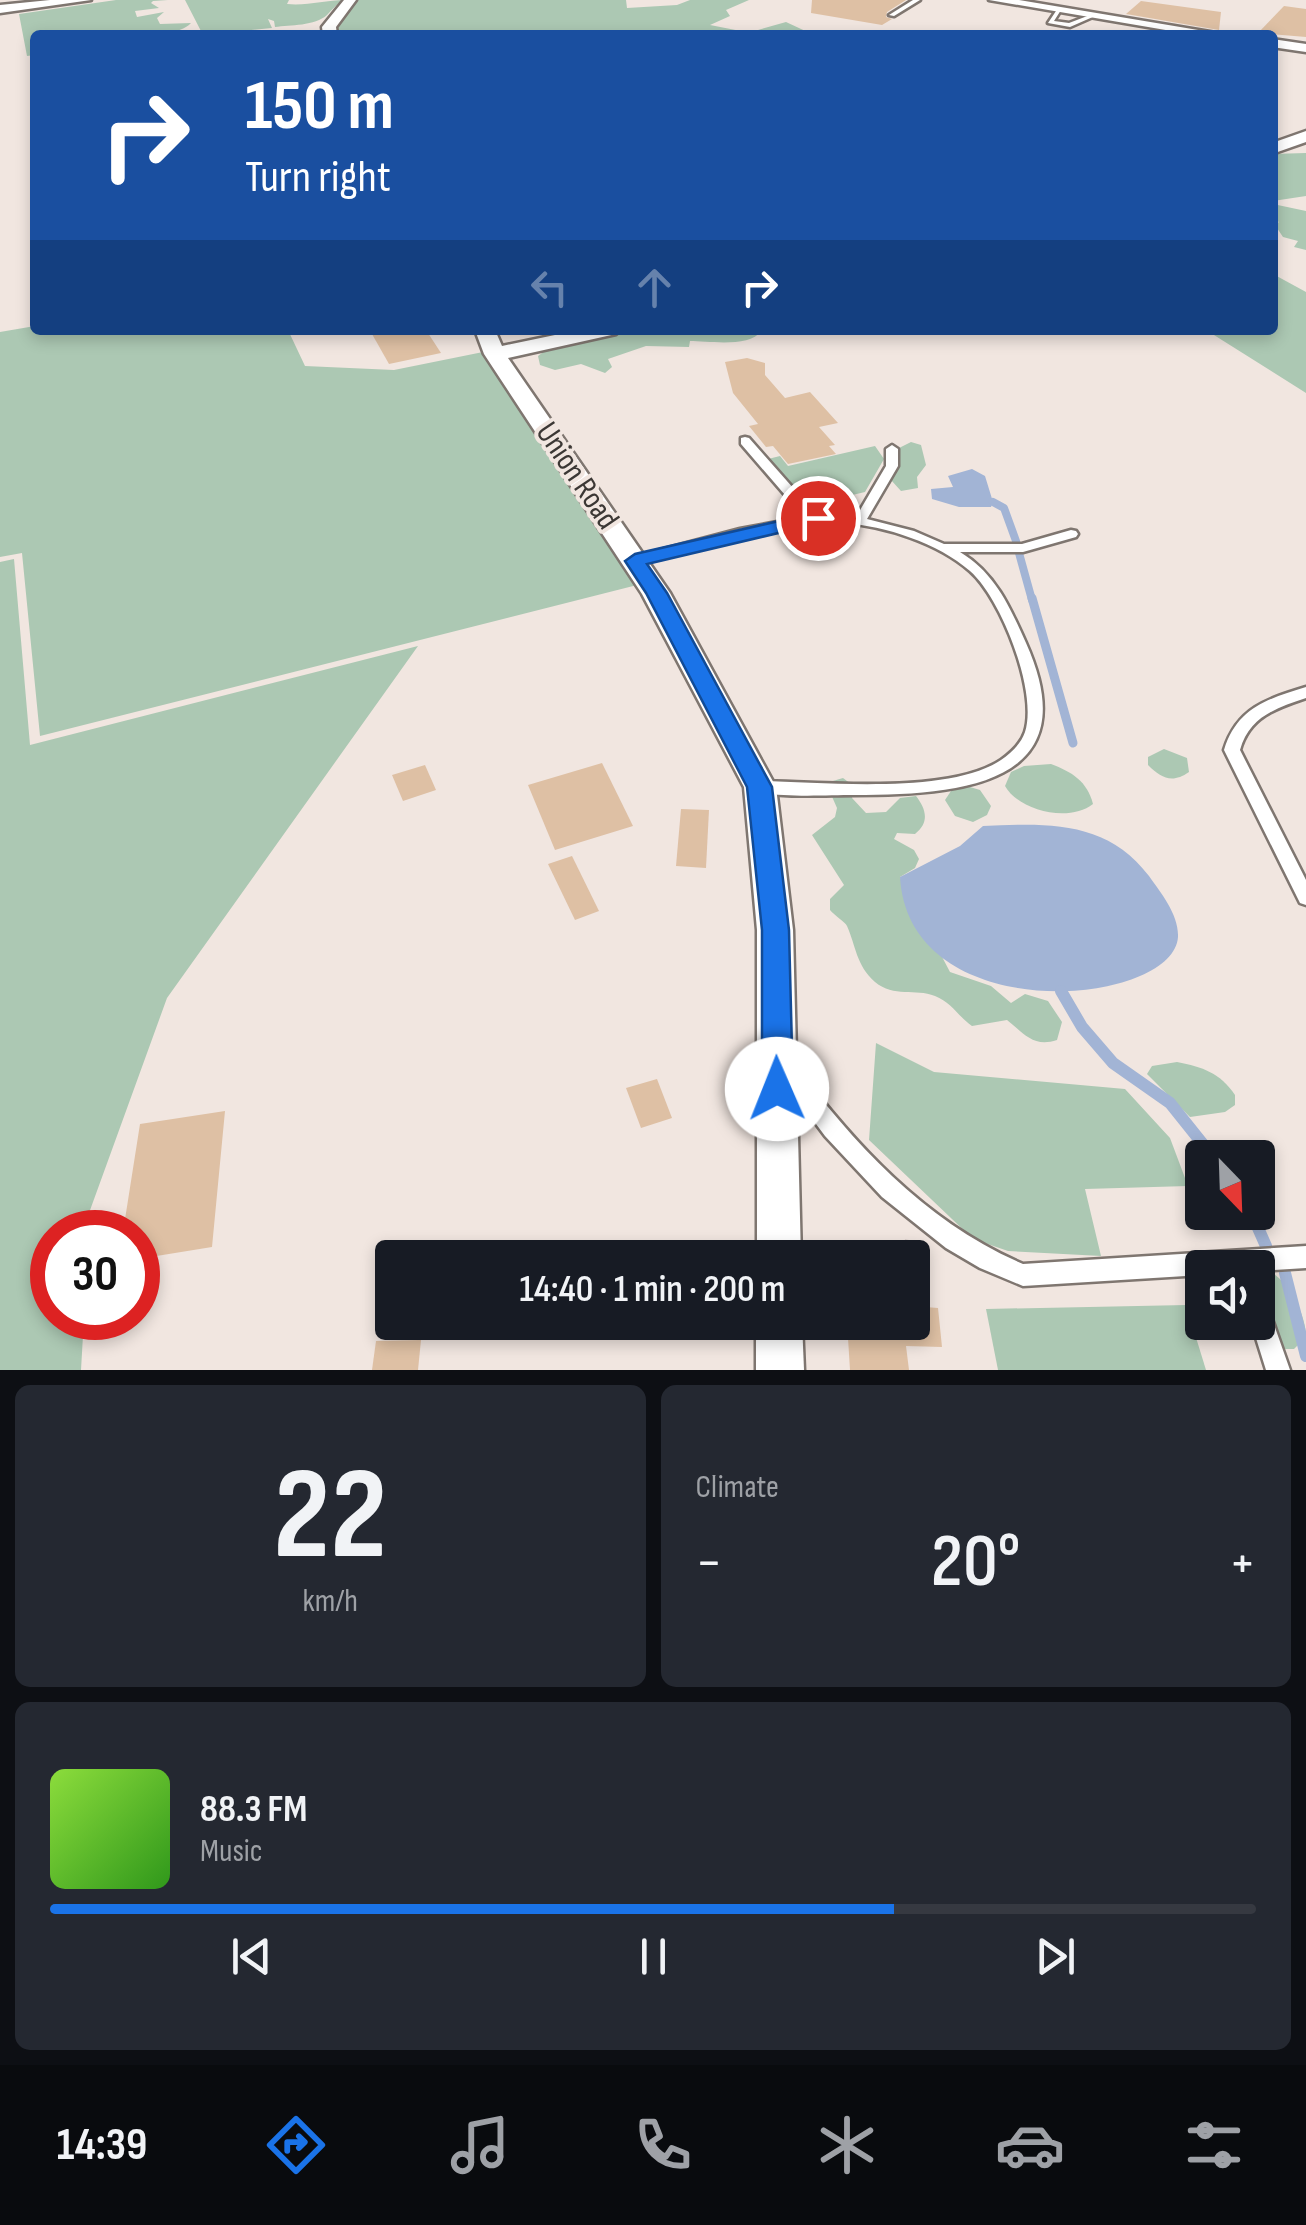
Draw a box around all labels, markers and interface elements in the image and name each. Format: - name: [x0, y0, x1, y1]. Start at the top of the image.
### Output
- text: 150 m: [245, 65, 394, 149]
- icon: right: [80, 70, 210, 200]
- text: Turn right: [245, 150, 391, 205]
- icon: left: [522, 260, 577, 315]
- icon: ahead: [627, 260, 682, 315]
- icon: right: [732, 260, 787, 315]
- street label: Union Road: [527, 415, 627, 537]
- pin: [776, 476, 861, 561]
- icon: arrive: [791, 491, 846, 546]
- position arrow: [725, 1037, 829, 1141]
- north arrow: [1185, 1140, 1275, 1230]
- map controls: [1185, 1140, 1275, 1340]
- speed limit sign: 30: [30, 1210, 160, 1340]
- button: sound: [1185, 1250, 1275, 1340]
- text: 14:40 · 1 min · 200 m: [520, 1267, 785, 1312]
- text: 22: [273, 1439, 387, 1595]
- text: Climate: [696, 1468, 779, 1507]
- text: 20°: [931, 1517, 1021, 1608]
- text: −: [696, 1530, 722, 1597]
- text: +: [1229, 1530, 1256, 1597]
- text: km/h: [303, 1582, 358, 1621]
- text: 88.3 FM: [200, 1787, 307, 1832]
- text: Music: [200, 1832, 263, 1871]
- icon: previous: [224, 1929, 279, 1984]
- icon: pause: [626, 1929, 681, 1984]
- icon: next: [1028, 1929, 1083, 1984]
- icon: directions: [261, 2110, 331, 2180]
- icon: music: [445, 2110, 515, 2180]
- icon: phone: [628, 2110, 698, 2180]
- icon: climate: [812, 2110, 882, 2180]
- icon: car: [995, 2110, 1065, 2180]
- icon: filters: [1179, 2110, 1249, 2180]
- text: 14:39: [57, 2118, 147, 2173]

